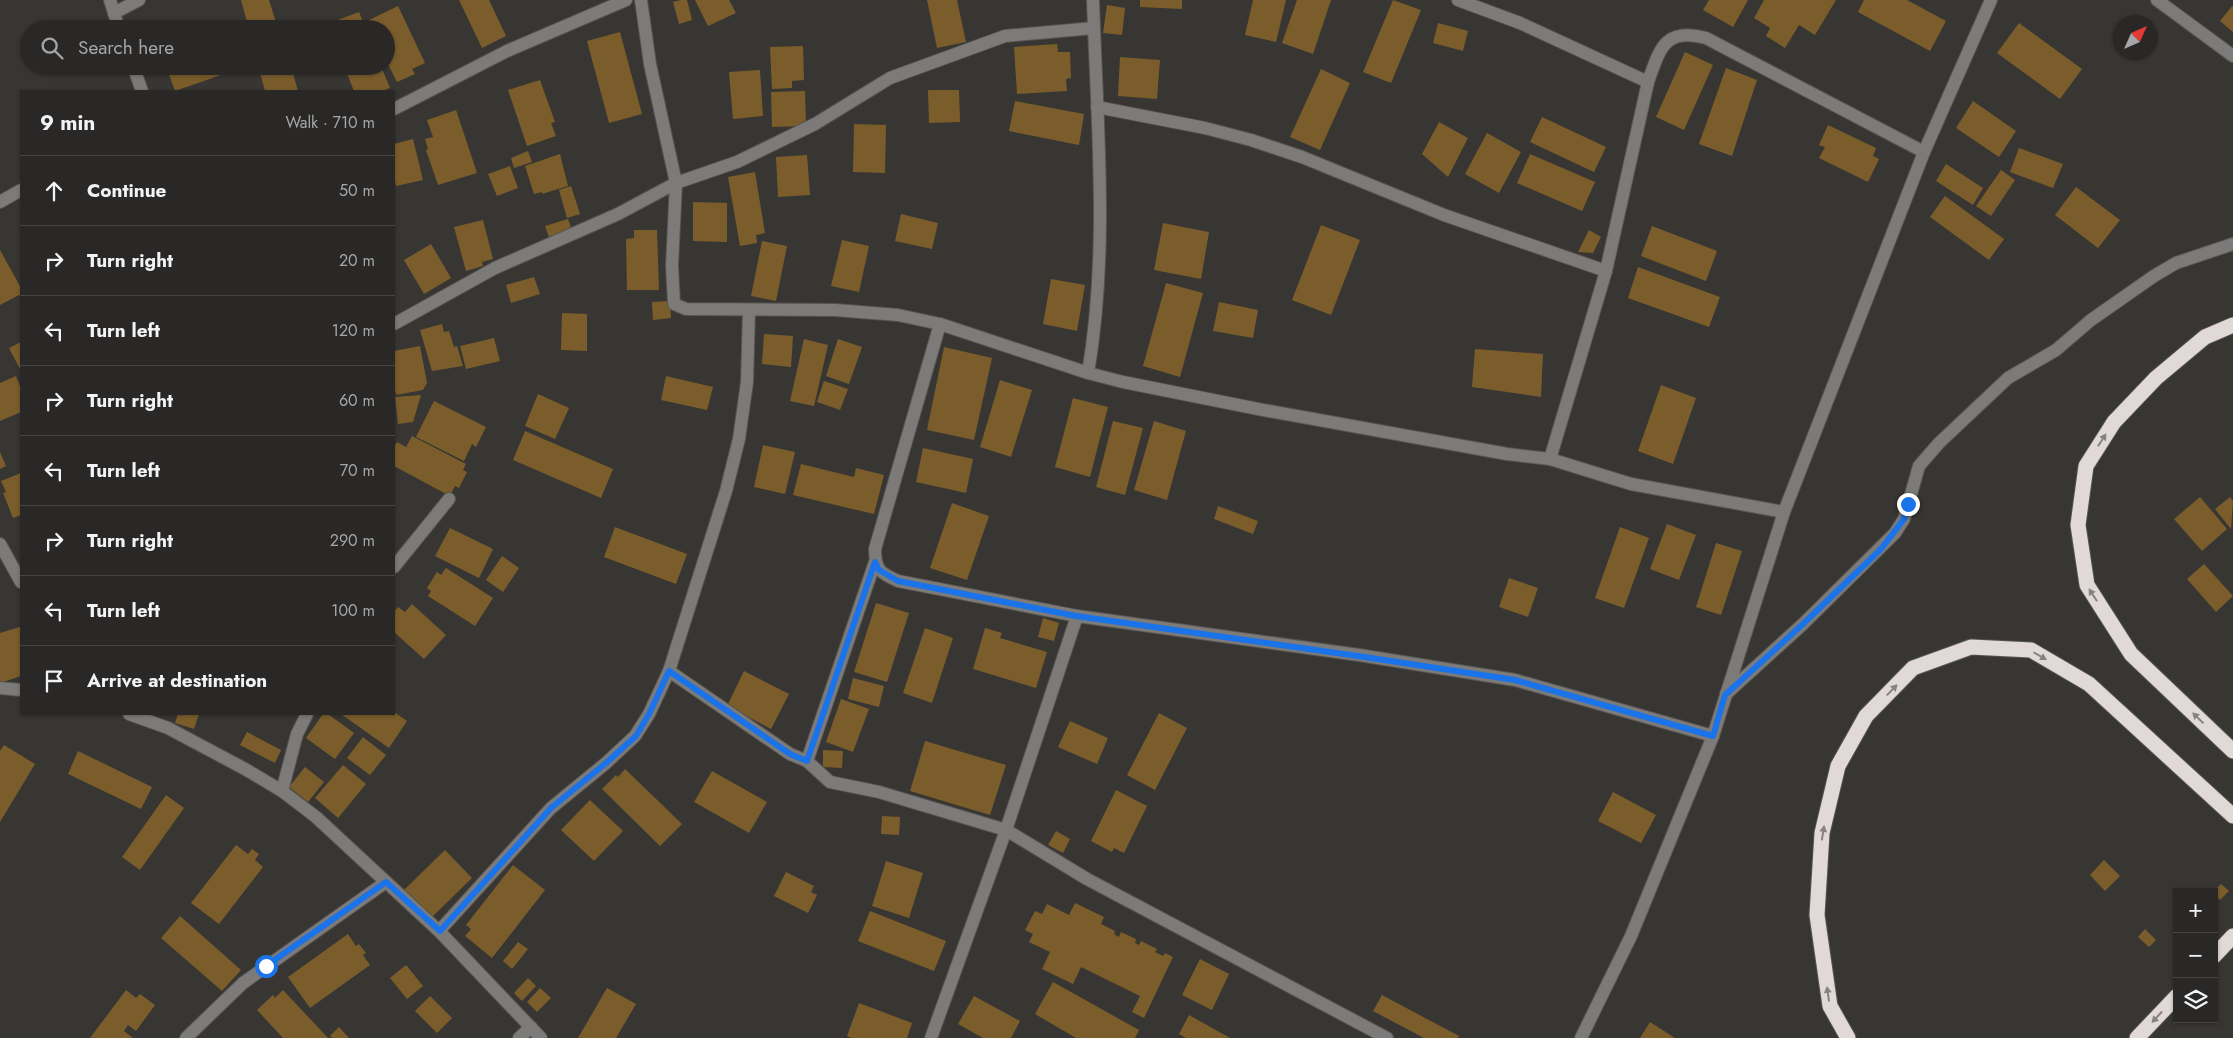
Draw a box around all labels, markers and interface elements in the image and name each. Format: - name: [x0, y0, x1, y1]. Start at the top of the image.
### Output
- north arrow: [2113, 15, 2158, 60]
- search box: [20, 20, 395, 75]
- icon: search: [38, 34, 66, 62]
- text: Search here: [78, 34, 174, 61]
- text: 9 min: [40, 108, 95, 138]
- text: Walk · 710 m: [285, 111, 375, 134]
- icon: ahead: [40, 177, 68, 205]
- text: Continue: [87, 177, 166, 204]
- text: 50 m: [339, 179, 375, 202]
- icon: right: [40, 247, 68, 275]
- text: Turn right: [87, 247, 173, 274]
- text: 20 m: [339, 249, 375, 272]
- icon: left: [40, 317, 68, 345]
- text: Turn left: [87, 317, 160, 344]
- text: 120 m: [332, 319, 375, 342]
- icon: right: [40, 387, 68, 415]
- text: Turn right: [87, 387, 173, 414]
- text: 60 m: [339, 389, 375, 412]
- one-way arrow: [2098, 433, 2107, 447]
- icon: left: [40, 457, 68, 485]
- text: Turn left: [87, 457, 160, 484]
- text: 70 m: [340, 459, 375, 482]
- route end: [1897, 493, 1920, 516]
- icon: right: [40, 527, 68, 555]
- text: Turn right: [87, 527, 173, 554]
- text: 290 m: [330, 529, 375, 552]
- one-way arrow: [2088, 588, 2098, 601]
- icon: left: [40, 597, 68, 625]
- text: Turn left: [87, 597, 160, 624]
- text: 100 m: [331, 599, 375, 622]
- one-way arrow: [2033, 651, 2047, 660]
- icon: arrive: [40, 667, 68, 695]
- text: Arrive at destination: [87, 667, 267, 694]
- one-way arrow: [1886, 684, 1898, 696]
- one-way arrow: [2192, 712, 2204, 724]
- one-way arrow: [1819, 825, 1827, 841]
- map controls: [2173, 888, 2218, 1023]
- button: +: [2173, 888, 2218, 933]
- button: −: [2173, 933, 2218, 978]
- route start: [255, 955, 278, 978]
- button: layers: [2173, 978, 2218, 1023]
- one-way arrow: [1824, 986, 1832, 1002]
- one-way arrow: [2151, 1011, 2163, 1023]

